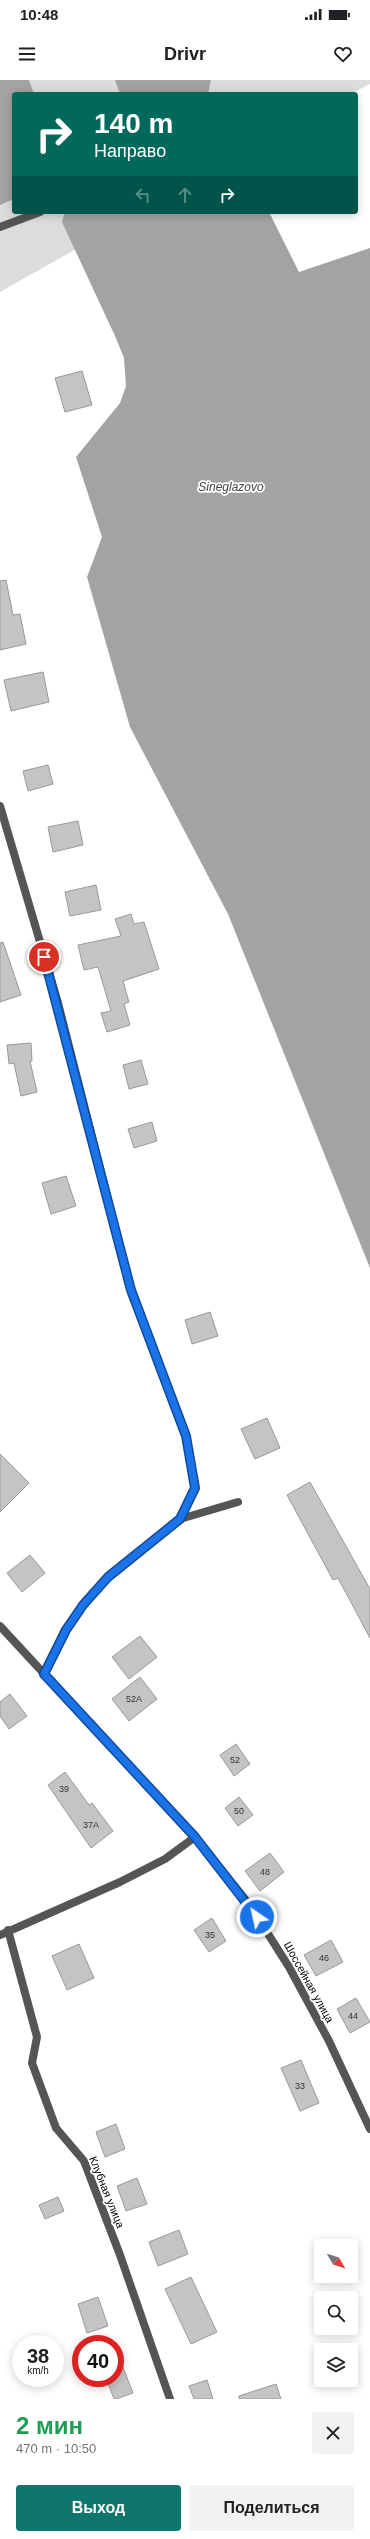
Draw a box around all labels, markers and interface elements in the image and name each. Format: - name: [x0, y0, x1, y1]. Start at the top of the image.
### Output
- text: 10:48: [20, 6, 58, 23]
- icon: menu: [16, 43, 38, 65]
- icon: heart: [332, 43, 354, 65]
- text: Drivr: [164, 44, 206, 64]
- icon: right: [28, 108, 80, 160]
- text: 140 m: [94, 108, 173, 139]
- text: Направо: [94, 141, 166, 161]
- icon: left: [132, 184, 154, 206]
- icon: ahead: [174, 184, 196, 206]
- icon: right: [216, 184, 238, 206]
- water label: Sineglazovo: [198, 480, 264, 494]
- pin: [27, 940, 61, 974]
- icon: arrive: [33, 946, 55, 968]
- house number: 52А: [126, 1694, 142, 1704]
- house number: 52: [230, 1755, 240, 1765]
- house number: 39: [59, 1784, 69, 1794]
- house number: 50: [234, 1806, 244, 1816]
- house number: 37А: [83, 1820, 99, 1830]
- house number: 48: [260, 1867, 270, 1877]
- position arrow: [236, 1896, 278, 1938]
- house number: 35: [205, 1930, 215, 1940]
- street label: Шоссейная улица: [282, 1939, 337, 2025]
- house number: 46: [319, 1953, 329, 1963]
- house number: 44: [348, 2011, 358, 2021]
- house number: 33: [295, 2081, 305, 2091]
- street label: Клубная улица: [87, 2154, 127, 2230]
- north arrow: [314, 2239, 358, 2283]
- map controls: [314, 2239, 358, 2387]
- button: search: [314, 2291, 358, 2335]
- speed limit sign: 40: [72, 2335, 124, 2387]
- button: layers: [314, 2343, 358, 2387]
- text: 38: [27, 2345, 49, 2367]
- text: km/h: [27, 2365, 49, 2376]
- text: 2 мин: [16, 2412, 83, 2439]
- button: close: [312, 2412, 354, 2454]
- text: 470 m · 10:50: [16, 2441, 96, 2456]
- button: Выход: [16, 2485, 181, 2531]
- button: Поделиться: [189, 2485, 354, 2531]

